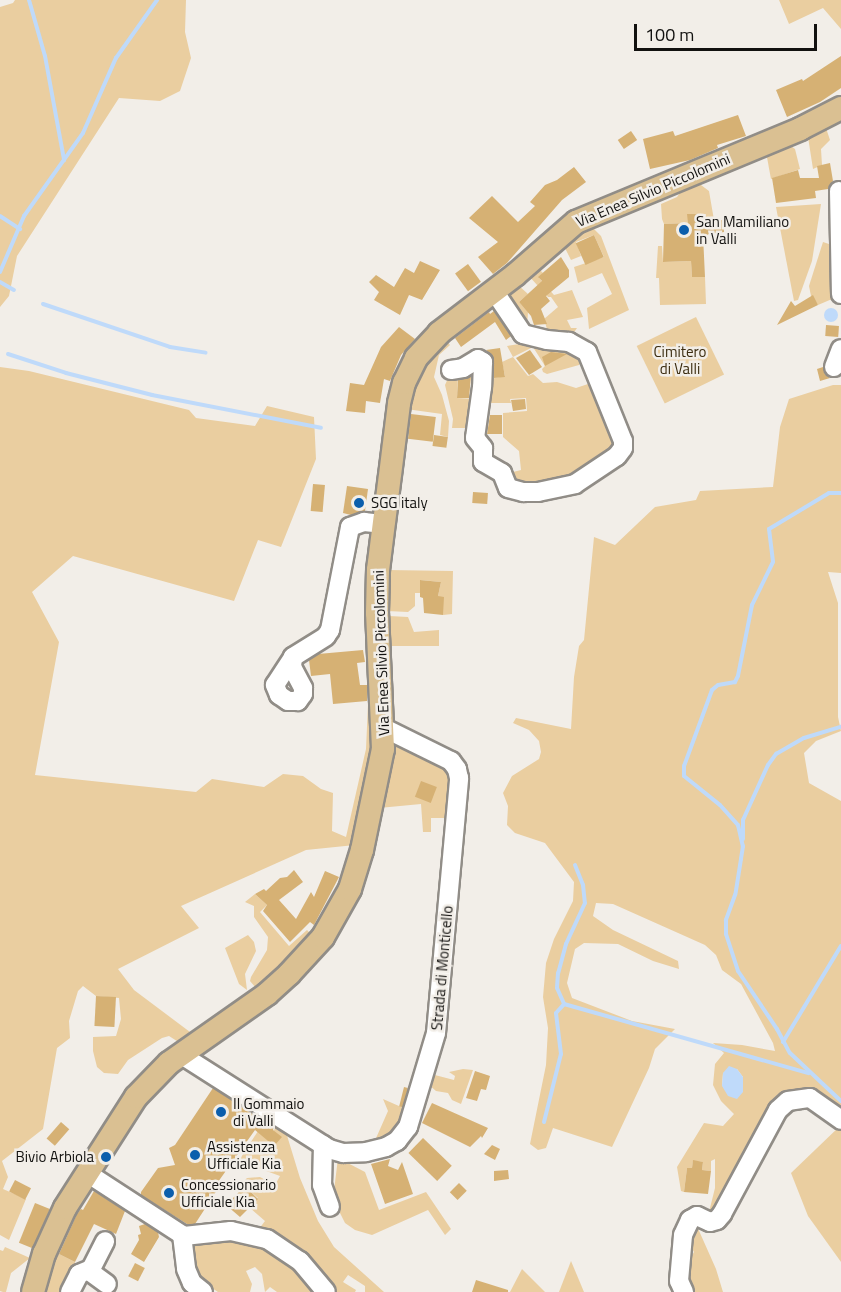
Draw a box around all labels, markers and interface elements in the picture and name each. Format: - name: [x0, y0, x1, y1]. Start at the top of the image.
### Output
- scale bar: [637, 12, 820, 50]
- text: 100 m: [645, 21, 694, 48]
- street label: Via Enea Silvio Piccolomini: [573, 149, 733, 231]
- place label: San Mamiliano in Valli: [696, 212, 789, 247]
- marker: San Mamiliano in Valli: [677, 223, 691, 237]
- park label: Cimitero di Valli: [653, 342, 707, 377]
- place label: SGG italy: [371, 494, 428, 512]
- marker: SGG italy: [352, 496, 366, 510]
- street label: Via Enea Silvio Piccolomini: [369, 570, 393, 736]
- street label: Strada di Monticello: [428, 905, 456, 1031]
- place label: Il Gommaio di Valli: [233, 1094, 304, 1129]
- marker: Il Gommaio di Valli: [214, 1105, 228, 1119]
- place label: Assistenza Ufficiale Kia: [207, 1137, 281, 1172]
- place label: Bivio Arbiola: [16, 1148, 94, 1166]
- marker: Assistenza Ufficiale Kia: [188, 1148, 202, 1162]
- marker: Bivio Arbiola: [99, 1150, 113, 1164]
- place label: Concessionario Ufficiale Kia: [181, 1175, 276, 1210]
- marker: Concessionario Ufficiale Kia: [162, 1186, 176, 1200]

